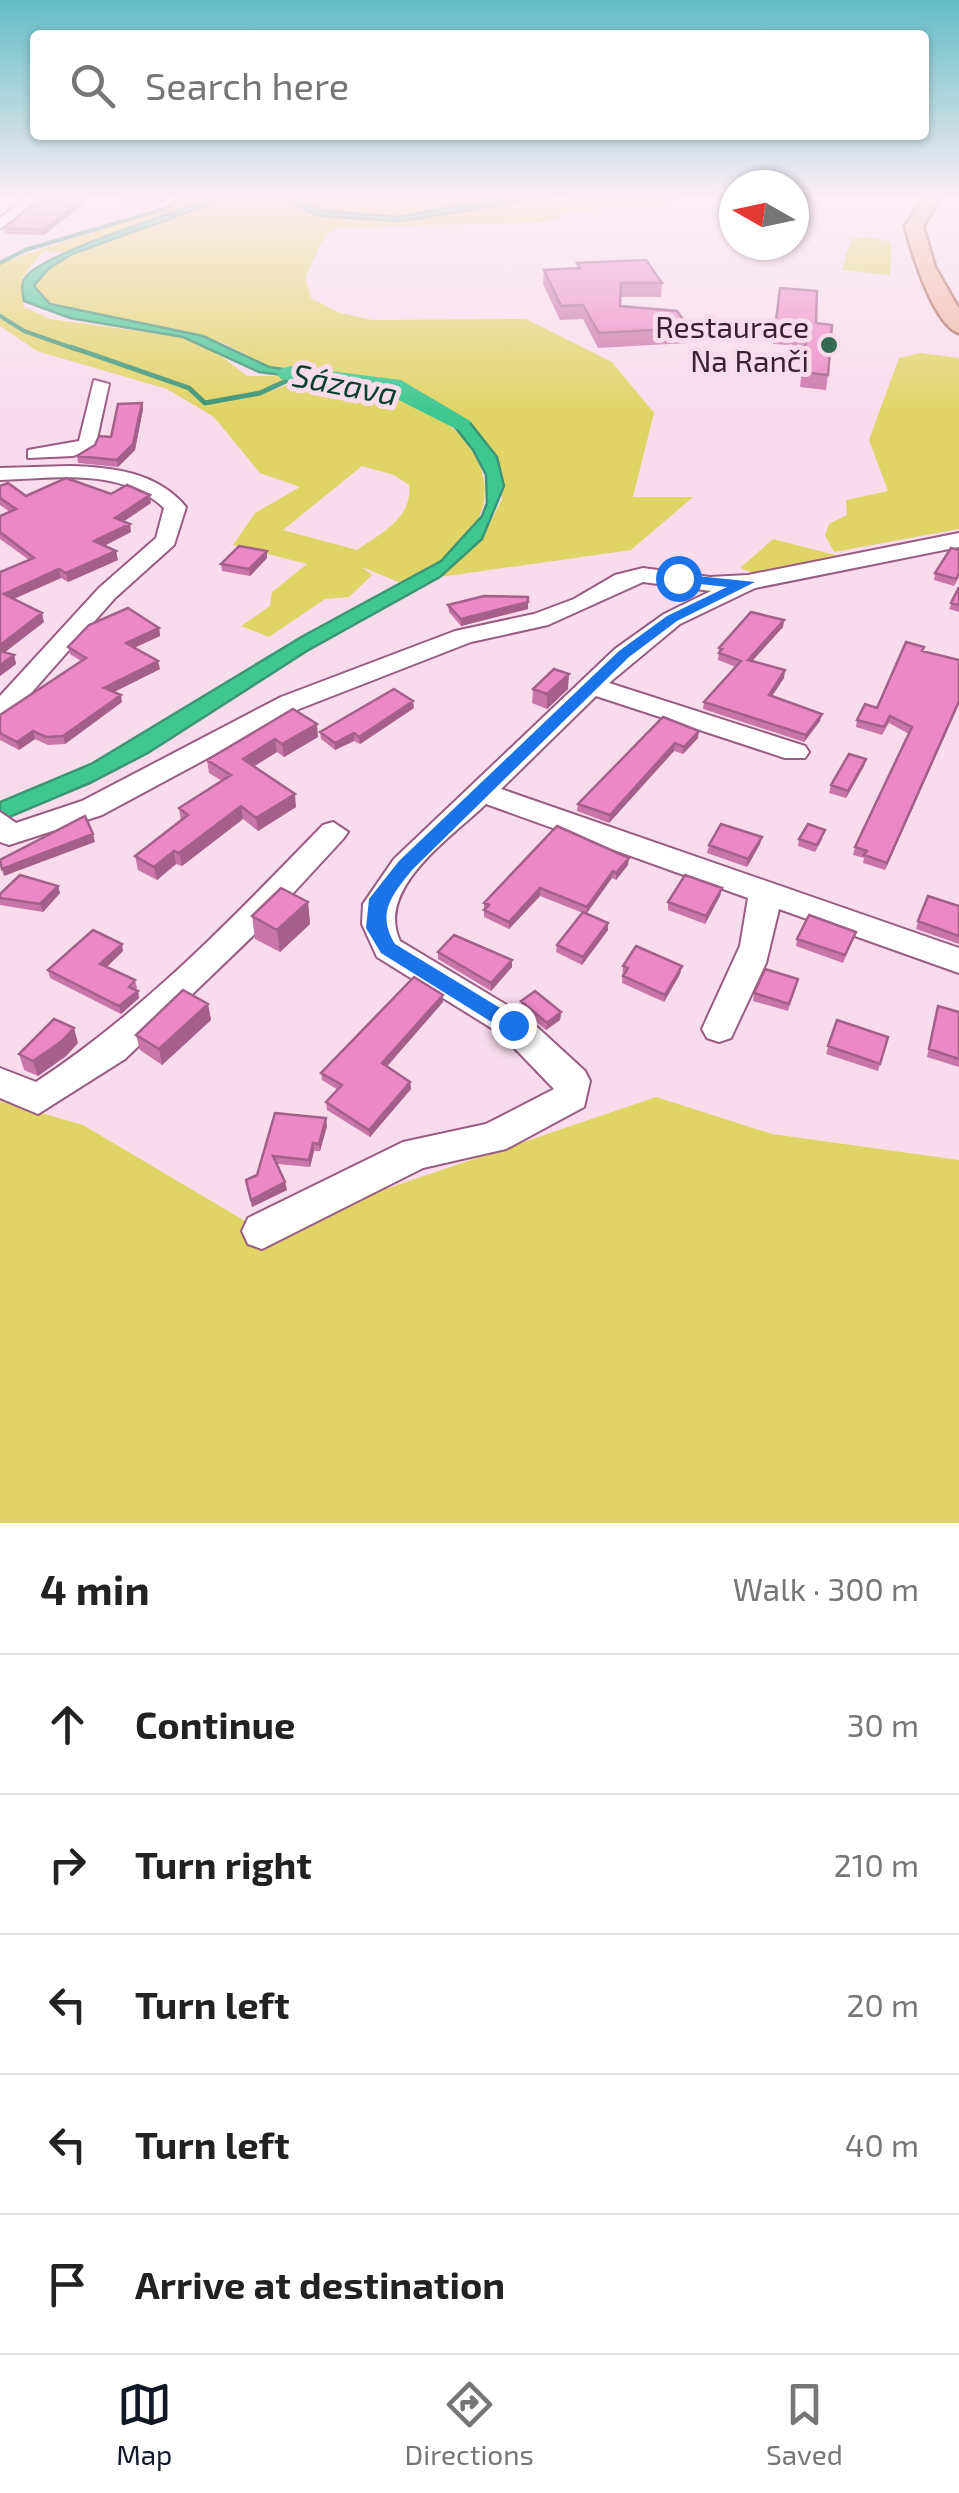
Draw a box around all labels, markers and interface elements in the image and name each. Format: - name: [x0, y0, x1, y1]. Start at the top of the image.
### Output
- search box: [30, 30, 929, 140]
- icon: search: [65, 58, 120, 113]
- text: Search here: [145, 62, 349, 108]
- north arrow: [719, 170, 809, 260]
- place label: Restaurace Na Ranči: [655, 308, 809, 378]
- marker: Restaurace Na Ranči: [818, 334, 840, 356]
- water label: Sázava: [290, 354, 401, 412]
- route start: [656, 556, 702, 602]
- route end: [491, 1003, 537, 1049]
- text: 4 min: [40, 1563, 150, 1613]
- text: Walk · 300 m: [733, 1569, 919, 1607]
- icon: ahead: [40, 1697, 95, 1752]
- text: Continue: [135, 1701, 295, 1747]
- text: 30 m: [847, 1705, 919, 1743]
- icon: right: [40, 1837, 95, 1892]
- text: Turn right: [135, 1841, 312, 1887]
- text: 210 m: [834, 1845, 919, 1883]
- icon: left: [40, 1977, 95, 2032]
- text: Turn left: [135, 1981, 290, 2027]
- text: 20 m: [847, 1985, 919, 2023]
- icon: left: [40, 2117, 95, 2172]
- text: Turn left: [135, 2121, 290, 2167]
- text: 40 m: [845, 2125, 919, 2163]
- icon: arrive: [40, 2257, 95, 2312]
- text: Arrive at destination: [135, 2261, 505, 2307]
- tab: Map: [116, 2377, 172, 2471]
- tab: Directions: [405, 2377, 534, 2471]
- tab: Saved: [766, 2377, 843, 2471]

